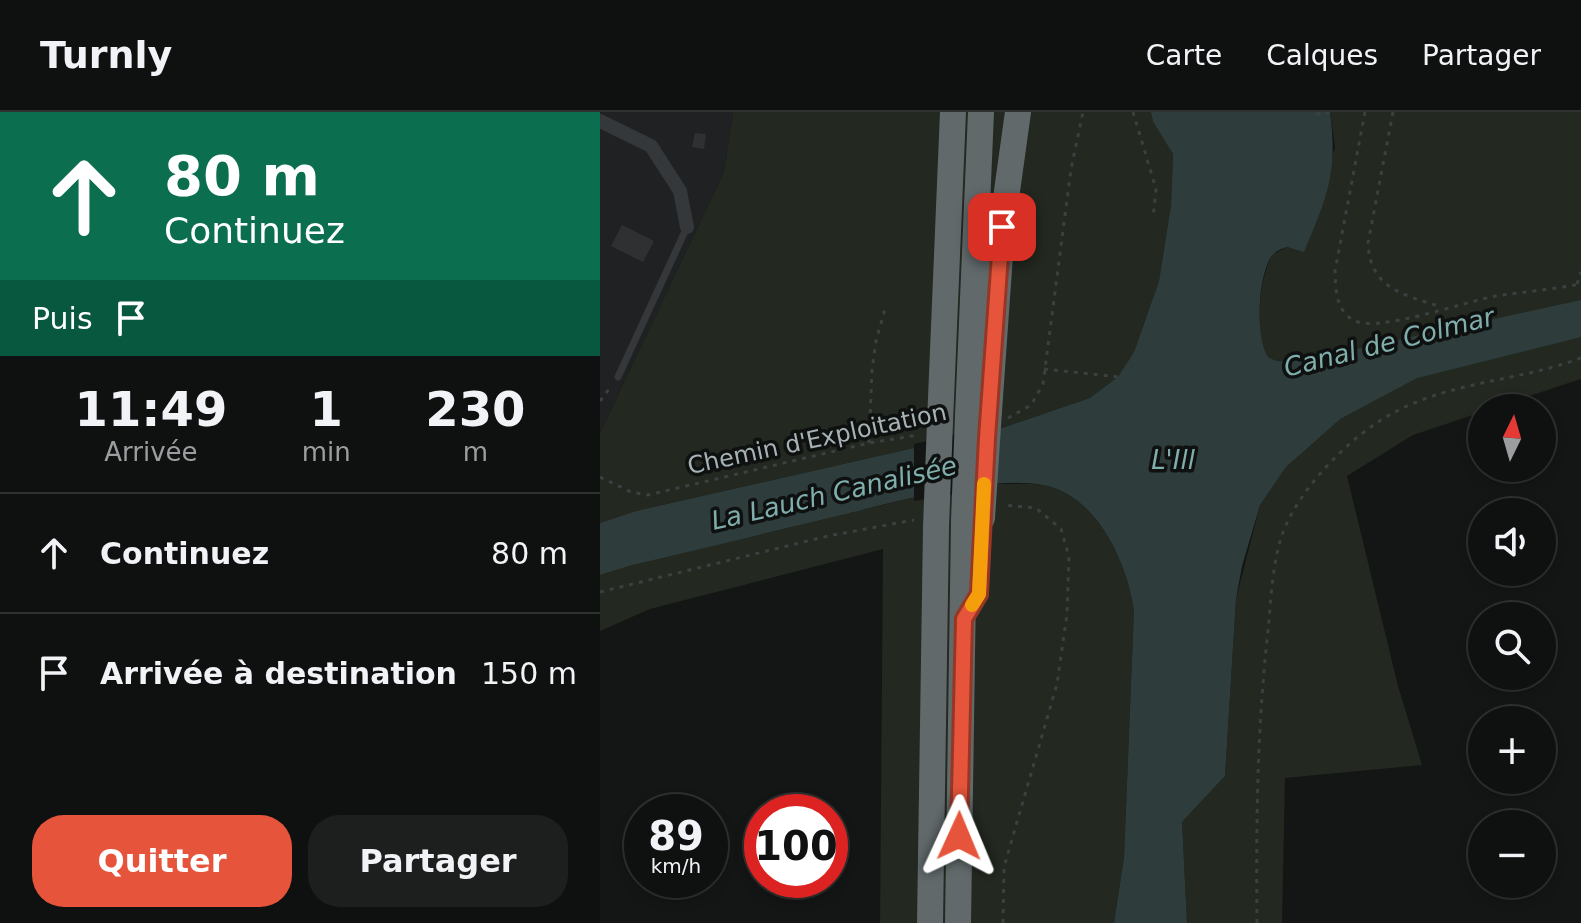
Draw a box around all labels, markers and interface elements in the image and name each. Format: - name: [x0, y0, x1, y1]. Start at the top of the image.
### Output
- text: Turnly: [40, 33, 172, 77]
- text: Carte: [1146, 39, 1222, 72]
- text: Calques: [1266, 39, 1378, 72]
- text: Partager: [1422, 39, 1541, 72]
- text: 80 m: [164, 143, 320, 208]
- icon: ahead: [32, 144, 136, 248]
- pin: [968, 193, 1036, 261]
- icon: arrive: [980, 205, 1024, 249]
- text: Continuez: [164, 210, 345, 251]
- icon: arrive: [109, 296, 153, 340]
- text: Puis: [32, 301, 93, 336]
- water label: Canal de Colmar: [1281, 301, 1500, 383]
- text: 11:49: [74, 381, 227, 437]
- text: 1: [310, 381, 343, 437]
- text: 230: [425, 381, 525, 437]
- north arrow: [1468, 394, 1556, 482]
- map controls: [1468, 394, 1556, 898]
- street label: Chemin d'Exploitation: [685, 398, 949, 480]
- text: Arrivée: [104, 437, 198, 467]
- text: min: [302, 437, 351, 467]
- text: m: [463, 437, 488, 467]
- water label: L'Ill: [1151, 445, 1196, 475]
- water label: La Lauch Canalisée: [708, 450, 960, 536]
- button: sound: [1468, 498, 1556, 586]
- icon: ahead: [32, 531, 76, 575]
- text: Continuez: [100, 536, 269, 571]
- text: 80 m: [491, 536, 568, 571]
- button: search: [1468, 602, 1556, 690]
- icon: arrive: [32, 651, 76, 695]
- text: Arrivée à destination: [100, 656, 457, 691]
- text: 150 m: [481, 656, 577, 691]
- button: +: [1468, 706, 1556, 794]
- speed limit sign: 100: [744, 794, 848, 898]
- position arrow: [917, 794, 1001, 878]
- button: −: [1468, 810, 1556, 898]
- text: 89: [648, 813, 704, 859]
- button: Quitter: [32, 815, 292, 907]
- button: Partager: [308, 815, 568, 907]
- text: km/h: [651, 854, 701, 878]

